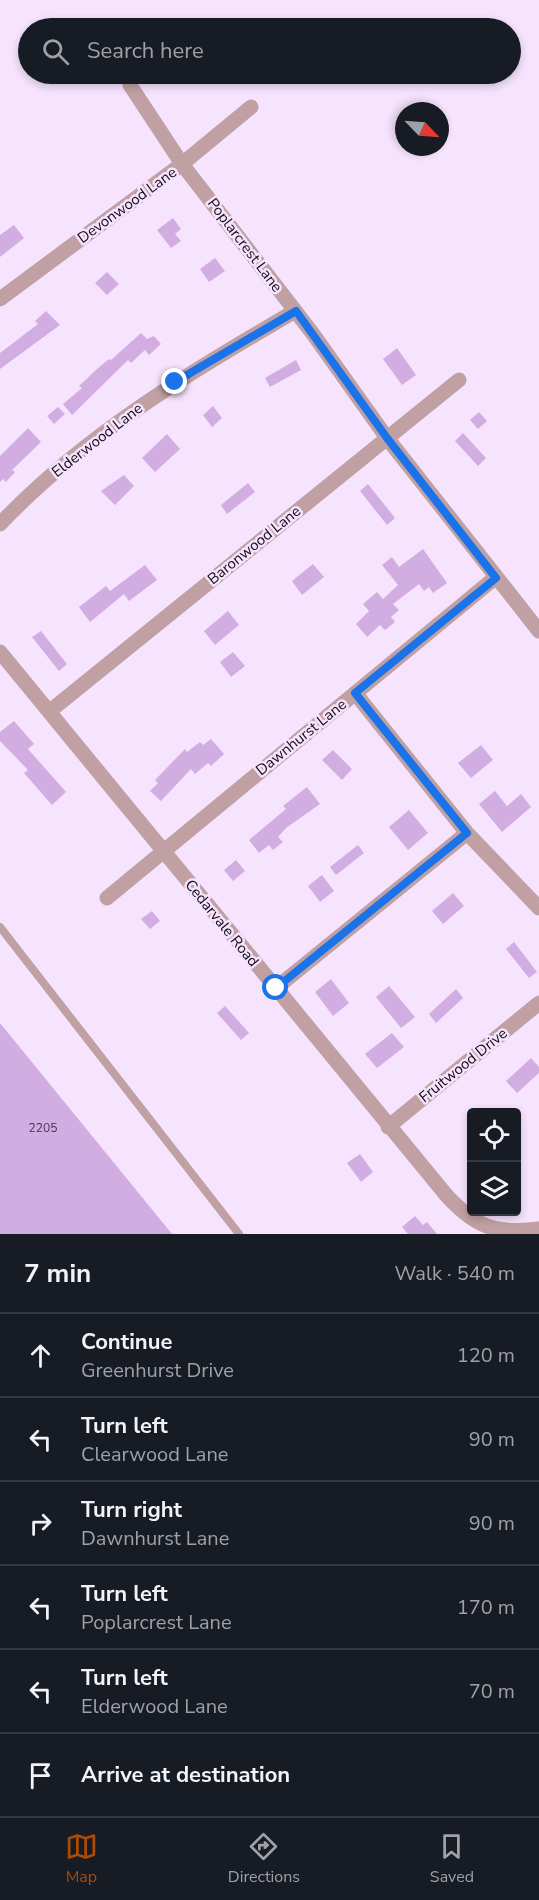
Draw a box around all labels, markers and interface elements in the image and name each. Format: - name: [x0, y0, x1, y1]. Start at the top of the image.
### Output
- search box: [18, 18, 521, 84]
- icon: search: [39, 35, 72, 68]
- text: Search here: [87, 36, 204, 66]
- north arrow: [395, 102, 449, 156]
- street label: Devonwood Lane: [73, 162, 181, 248]
- street label: Poplarcrest Lane: [203, 194, 287, 296]
- route end: [161, 368, 187, 394]
- street label: Elderwood Lane: [47, 398, 147, 482]
- street label: Baronwood Lane: [203, 501, 305, 589]
- street label: Dawnhurst Lane: [251, 694, 351, 780]
- street label: Cedarvale Road: [181, 875, 263, 971]
- route start: [262, 974, 288, 1000]
- street label: Fruitwood Drive: [415, 1023, 511, 1107]
- map controls: [467, 1108, 521, 1216]
- button: locate: [467, 1108, 521, 1162]
- house number: 2205: [29, 1120, 57, 1136]
- button: layers: [467, 1162, 521, 1216]
- text: 7 min: [24, 1256, 91, 1291]
- text: Walk · 540 m: [395, 1260, 515, 1287]
- text: Continue: [81, 1327, 172, 1357]
- icon: ahead: [24, 1339, 57, 1372]
- text: 120 m: [457, 1342, 515, 1369]
- text: Greenhurst Drive: [81, 1357, 234, 1384]
- text: Turn left: [81, 1411, 168, 1441]
- icon: left: [24, 1423, 57, 1456]
- text: 90 m: [469, 1426, 515, 1453]
- text: Clearwood Lane: [81, 1441, 228, 1468]
- text: Turn right: [81, 1495, 182, 1525]
- icon: right: [24, 1507, 57, 1540]
- text: 90 m: [469, 1510, 515, 1537]
- text: Dawnhurst Lane: [81, 1525, 229, 1552]
- text: Turn left: [81, 1579, 168, 1609]
- icon: left: [24, 1591, 57, 1624]
- text: 170 m: [457, 1594, 515, 1621]
- text: Poplarcrest Lane: [81, 1609, 232, 1636]
- text: Turn left: [81, 1663, 168, 1693]
- icon: left: [24, 1675, 57, 1708]
- text: 70 m: [469, 1678, 515, 1705]
- text: Elderwood Lane: [81, 1693, 228, 1720]
- icon: arrive: [24, 1759, 57, 1792]
- text: Arrive at destination: [81, 1760, 290, 1790]
- tab: Map: [65, 1830, 98, 1888]
- tab: Directions: [228, 1830, 300, 1888]
- tab: Saved: [430, 1830, 474, 1888]

